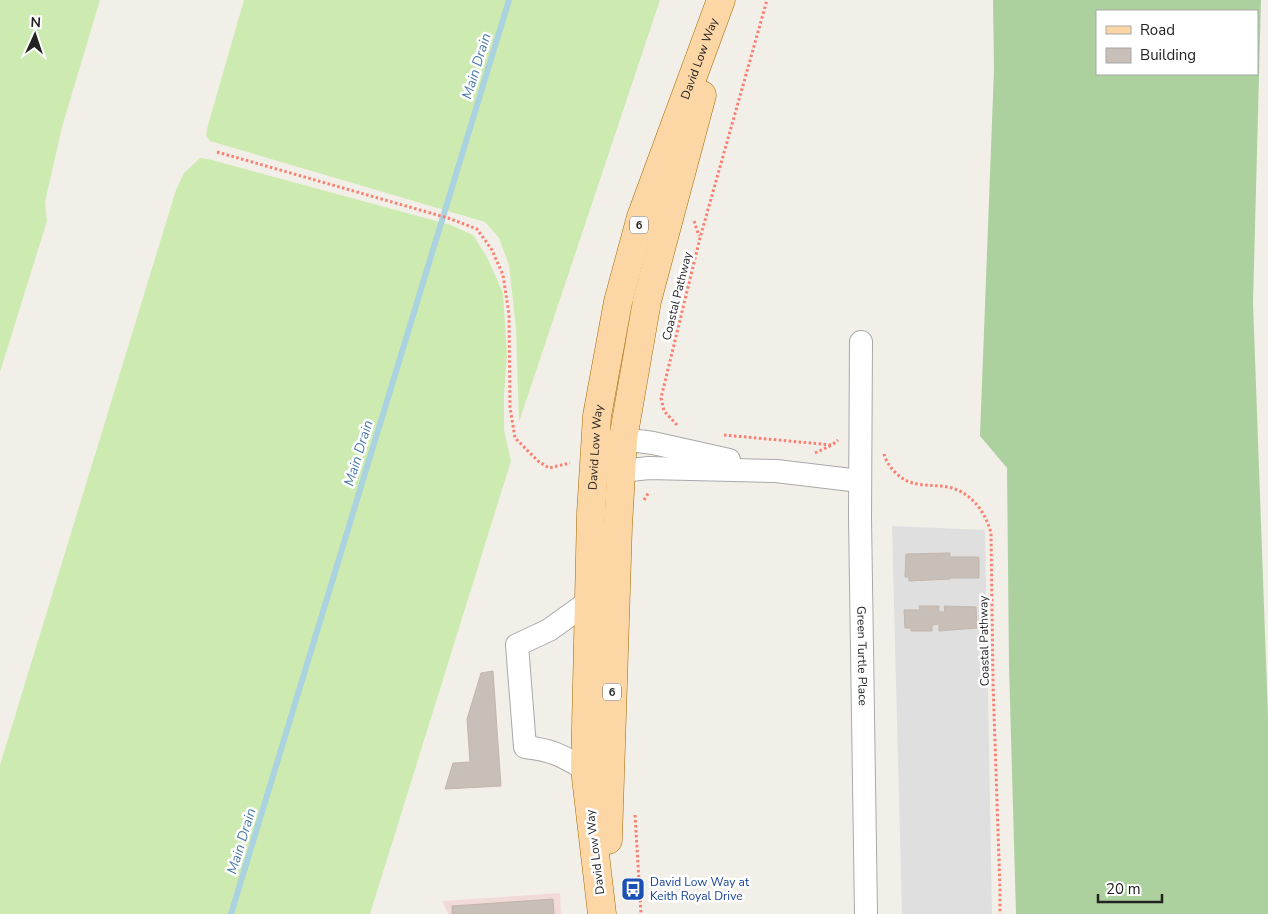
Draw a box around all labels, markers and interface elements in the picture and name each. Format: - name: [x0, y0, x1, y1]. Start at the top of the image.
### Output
- north arrow: [10, 10, 60, 60]
- legend: [1096, 10, 1258, 75]
- text: N: [30, 13, 41, 32]
- street label: David Low Way: [677, 15, 722, 102]
- text: Road: [1140, 20, 1175, 40]
- water label: Main Drain: [457, 31, 496, 102]
- text: Building: [1140, 45, 1196, 65]
- road number: 6: [630, 216, 648, 234]
- street label: Coastal Pathway: [658, 249, 696, 342]
- street label: David Low Way: [584, 402, 607, 490]
- water label: Main Drain: [339, 418, 378, 489]
- street label: Coastal Pathway: [975, 595, 993, 686]
- street label: Green Turtle Place: [853, 606, 871, 706]
- road number: 6: [603, 684, 621, 700]
- water label: Main Drain: [222, 806, 261, 877]
- street label: David Low Way: [582, 808, 608, 895]
- scale bar: [1098, 872, 1162, 904]
- place label: David Low Way at Keith Royal Drive: [650, 874, 750, 904]
- bus stop icon: David Low Way at Keith Royal Drive: [620, 876, 646, 902]
- text: 20 m: [1106, 879, 1141, 899]

